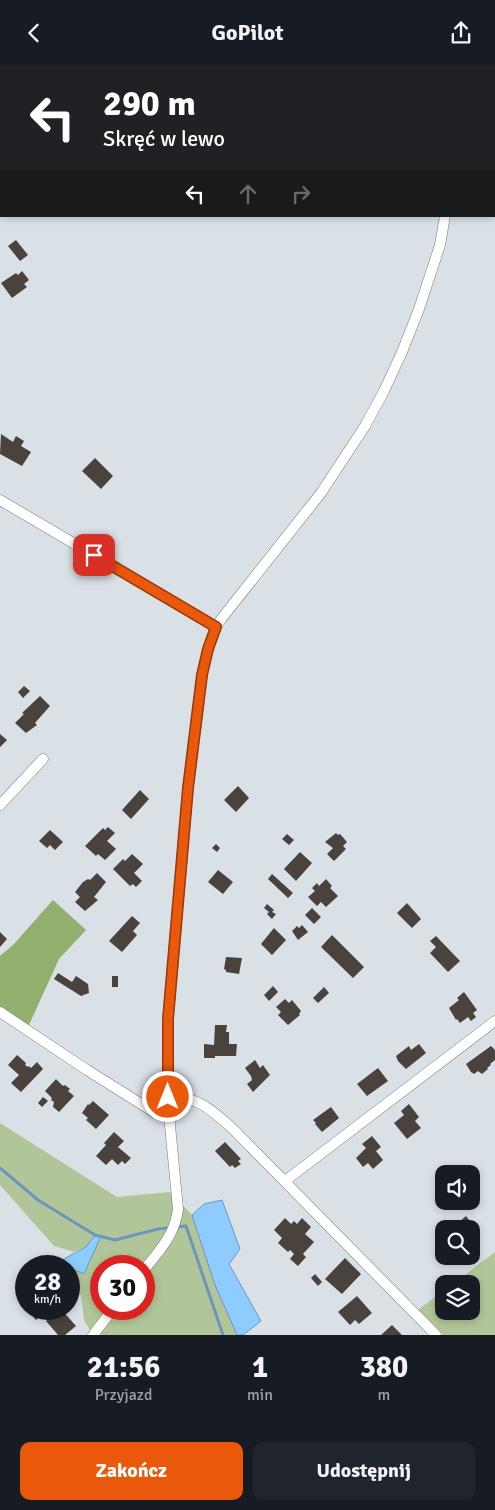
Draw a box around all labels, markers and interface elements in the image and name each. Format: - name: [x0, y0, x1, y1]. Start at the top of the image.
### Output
- icon: back: [20, 19, 48, 47]
- text: GoPilot: [212, 19, 283, 46]
- icon: share: [447, 19, 475, 47]
- text: 290 m: [103, 82, 196, 125]
- icon: left: [20, 85, 85, 150]
- text: Skręć w lewo: [103, 125, 225, 152]
- icon: left: [181, 180, 209, 208]
- icon: ahead: [234, 180, 262, 208]
- icon: right: [287, 180, 315, 208]
- pin: [73, 534, 115, 576]
- icon: arrive: [80, 541, 108, 569]
- position arrow: [141, 1070, 193, 1122]
- map controls: [435, 1165, 480, 1320]
- button: sound: [435, 1165, 480, 1210]
- button: search: [435, 1220, 480, 1265]
- speed limit sign: 30: [90, 1255, 155, 1320]
- text: 28: [34, 1266, 61, 1297]
- button: layers: [435, 1275, 480, 1320]
- text: km/h: [34, 1292, 61, 1307]
- text: 21:56: [87, 1349, 160, 1386]
- text: 1: [252, 1349, 268, 1386]
- text: 380: [360, 1349, 408, 1386]
- text: Przyjazd: [95, 1385, 152, 1405]
- text: min: [247, 1385, 273, 1405]
- text: m: [378, 1385, 390, 1405]
- button: Zakończ: [20, 1442, 243, 1500]
- button: Udostępnij: [253, 1442, 475, 1500]

